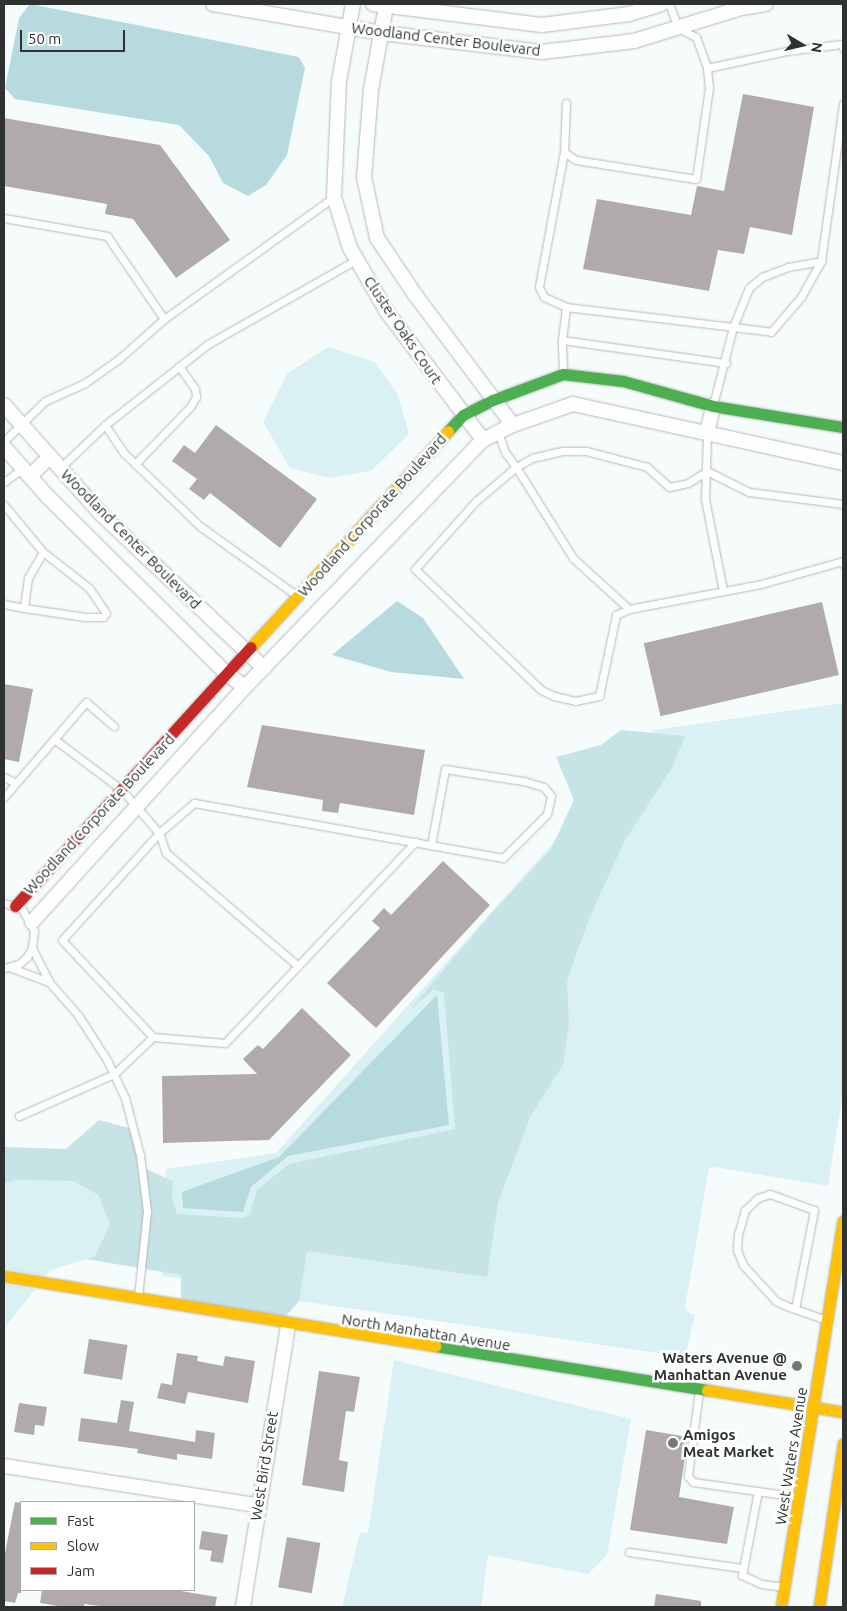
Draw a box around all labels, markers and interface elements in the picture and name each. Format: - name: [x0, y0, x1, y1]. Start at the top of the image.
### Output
- street label: Woodland Center Boulevard: [350, 18, 542, 60]
- scale bar: [22, 20, 128, 52]
- north arrow: [777, 20, 827, 70]
- text: 50 m: [28, 30, 61, 47]
- text: N: [808, 41, 826, 54]
- street label: Cluster Oaks Court: [360, 273, 446, 387]
- street label: Woodland Corporate Boulevard: [294, 430, 450, 600]
- street label: Woodland Center Boulevard: [57, 465, 205, 613]
- street label: Woodland Corporate Boulevard: [20, 730, 178, 898]
- street label: North Manhattan Avenue: [340, 1310, 512, 1354]
- place label: Waters Avenue @ Manhattan Avenue: [654, 1348, 787, 1383]
- marker: Waters Avenue @ Manhattan Avenue: [791, 1360, 803, 1372]
- street label: West Waters Avenue: [771, 1386, 811, 1526]
- street label: West Bird Street: [246, 1410, 282, 1522]
- place label: Amigos Meat Market: [683, 1425, 774, 1460]
- marker: Amigos Meat Market: [667, 1437, 679, 1449]
- legend: [20, 1501, 195, 1591]
- text: Fast: [67, 1512, 94, 1529]
- text: Slow: [67, 1537, 99, 1554]
- text: Jam: [67, 1562, 95, 1579]

